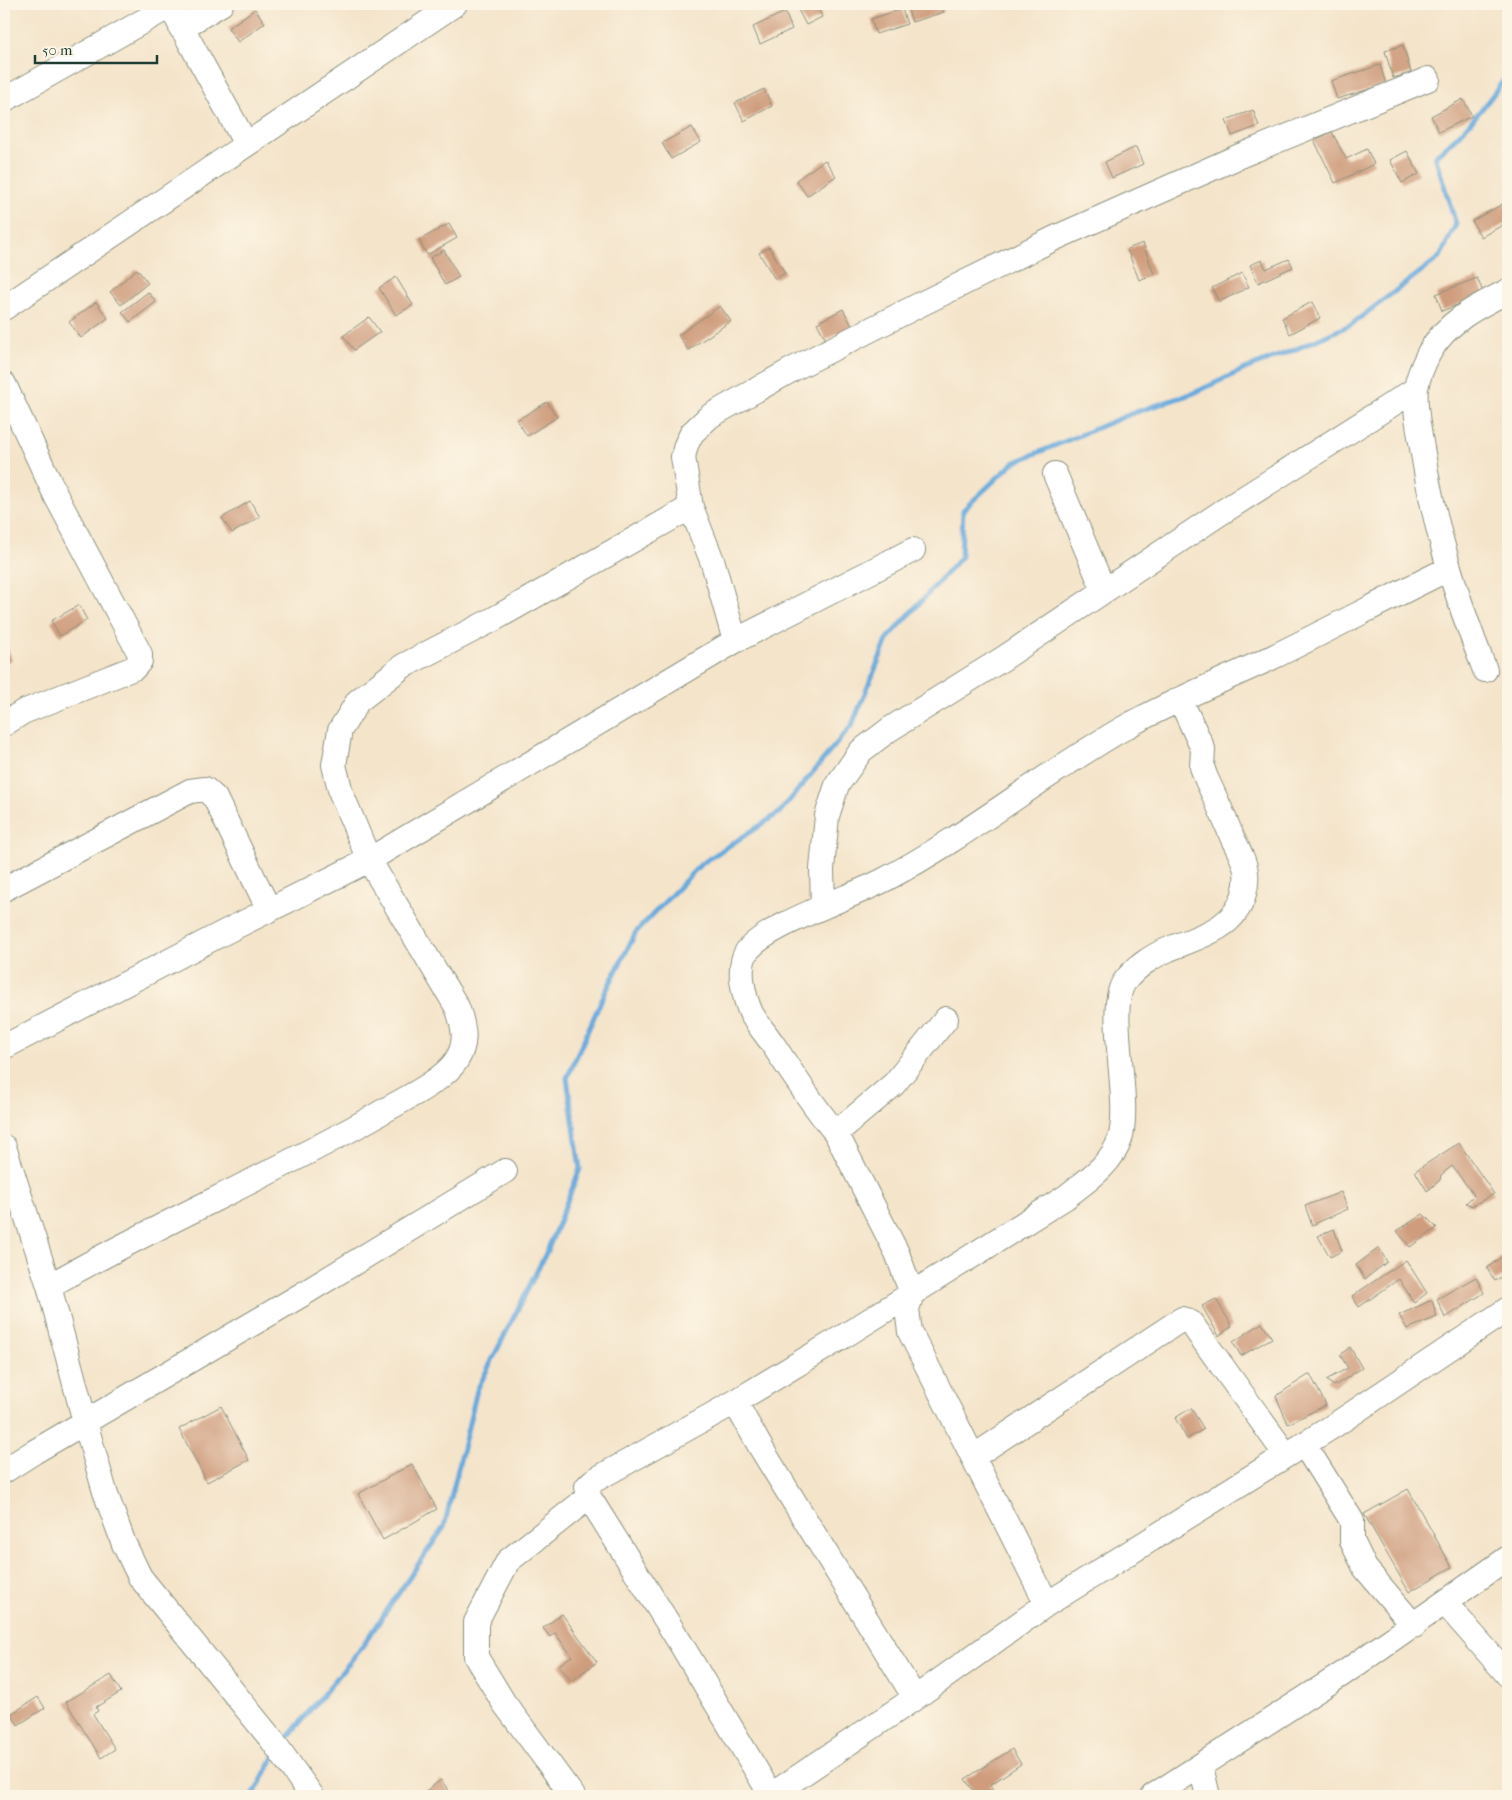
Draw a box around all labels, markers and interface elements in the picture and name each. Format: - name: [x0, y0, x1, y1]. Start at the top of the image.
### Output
- scale bar: [35, 32, 158, 64]
- text: 50 m: [42, 41, 73, 59]

